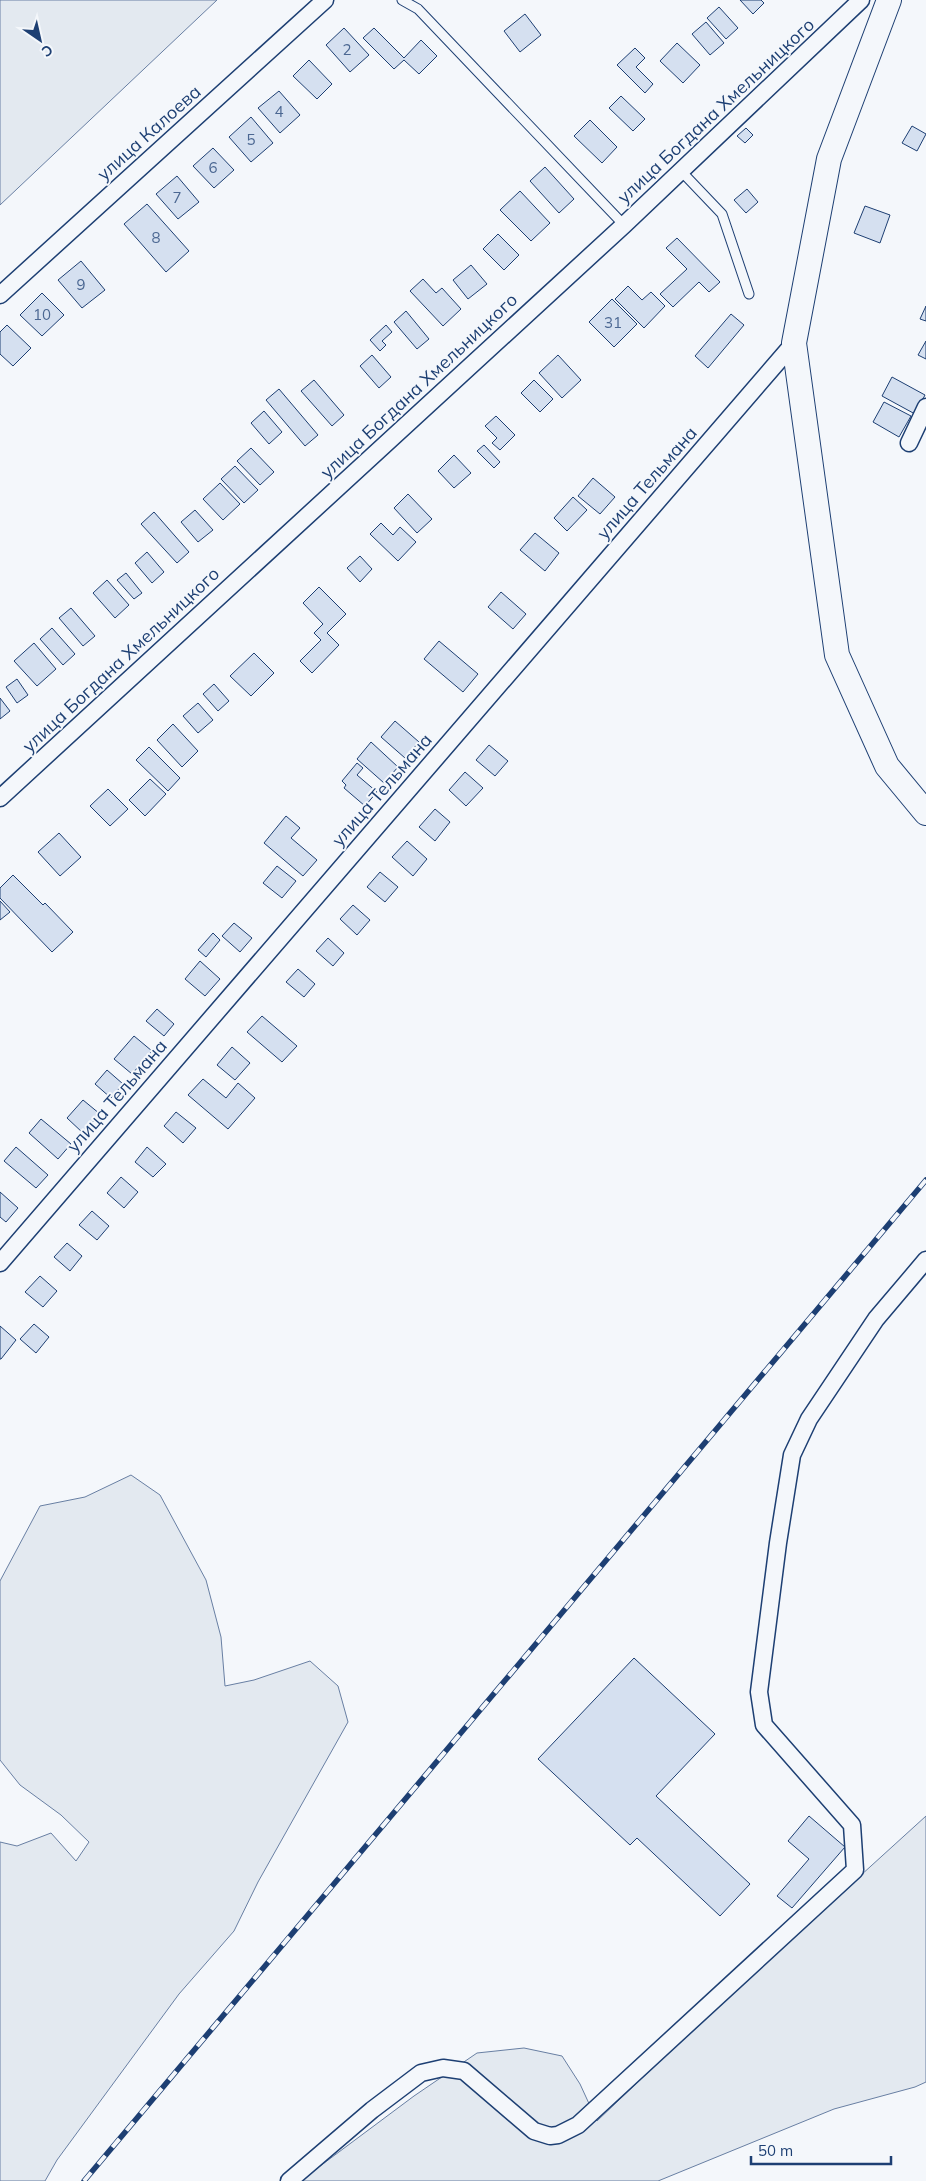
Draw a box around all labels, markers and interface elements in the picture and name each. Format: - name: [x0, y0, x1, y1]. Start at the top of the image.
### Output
- street label: улица Богдана Хмельницкого: [612, 13, 819, 208]
- north arrow: [15, 15, 65, 65]
- house number: 2: [342, 40, 352, 59]
- text: С: [38, 41, 56, 61]
- street label: улица Калоева: [92, 80, 205, 185]
- house number: 4: [274, 102, 284, 121]
- house number: 5: [246, 130, 256, 149]
- house number: 6: [208, 158, 218, 177]
- house number: 7: [172, 188, 182, 207]
- house number: 8: [151, 228, 161, 247]
- house number: 9: [76, 275, 86, 294]
- street label: улица Богдана Хмельницкого: [315, 288, 522, 483]
- house number: 10: [33, 305, 51, 324]
- house number: 31: [604, 313, 622, 332]
- street label: улица Тельмана: [591, 422, 702, 544]
- street label: улица Богдана Хмельницкого: [17, 562, 224, 757]
- street label: улица Тельмана: [326, 729, 437, 851]
- street label: улица Тельмана: [61, 1035, 172, 1157]
- scale bar: [751, 2134, 891, 2166]
- text: 50 m: [758, 2141, 793, 2160]

